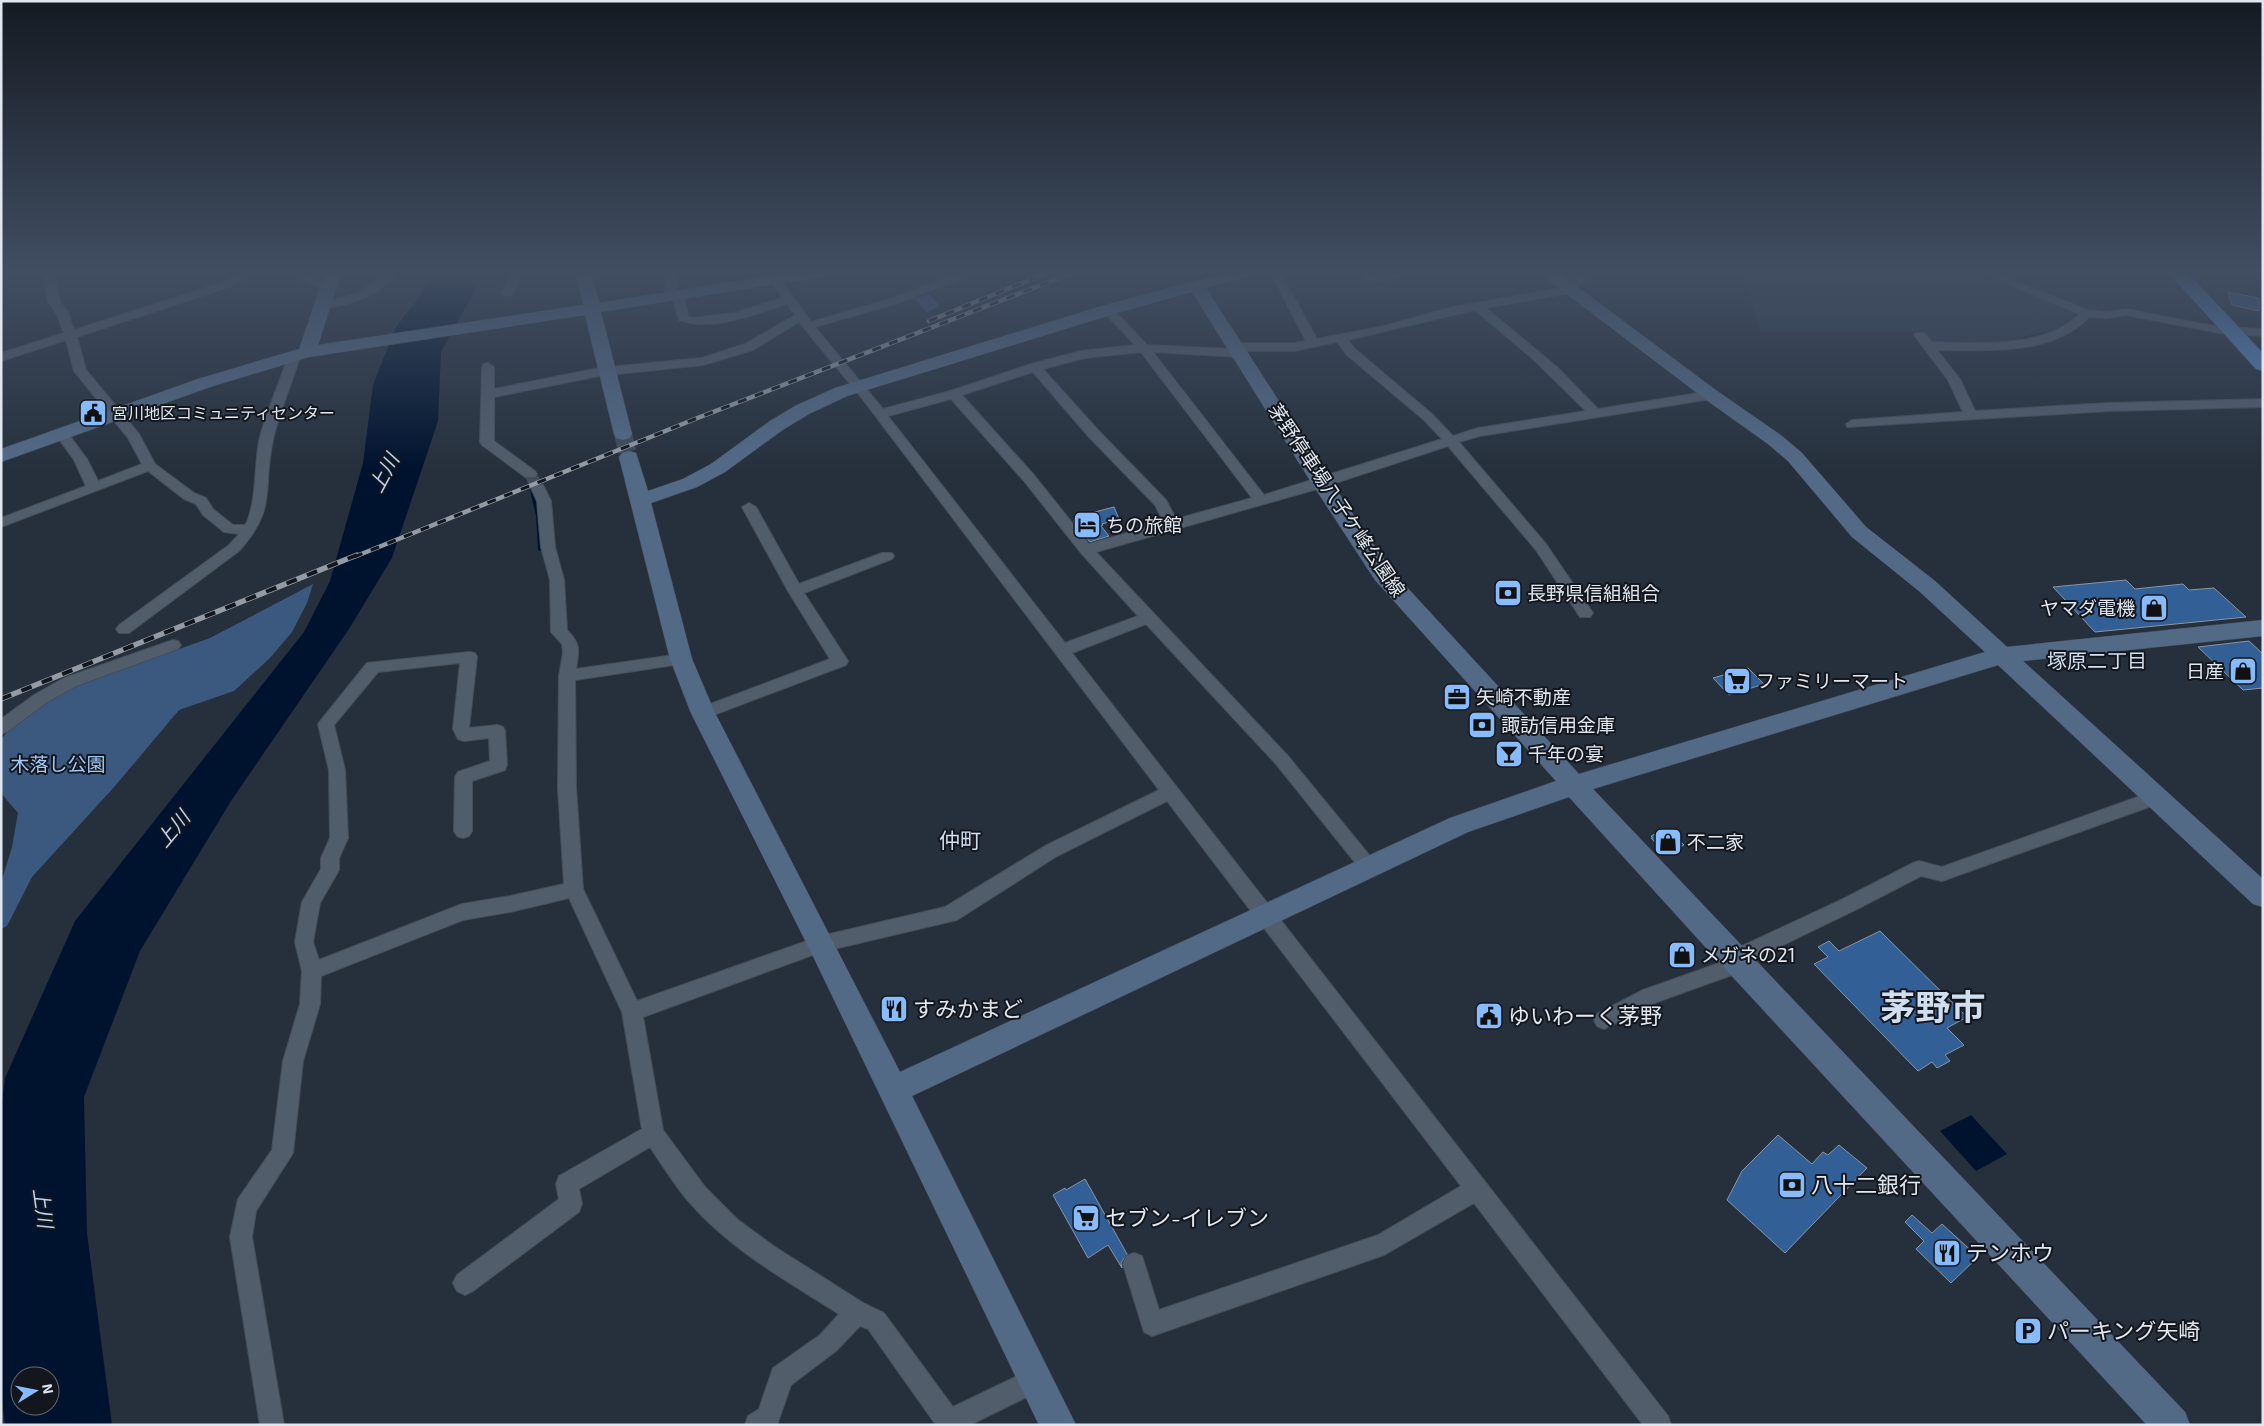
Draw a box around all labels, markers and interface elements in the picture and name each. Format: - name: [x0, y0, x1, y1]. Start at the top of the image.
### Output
- public building icon: 宮川地区コミュニティセンター: [78, 398, 108, 428]
- street label: 茅野停車場八子ケ峰公園線: [1264, 399, 1411, 601]
- place label: 宮川地区コミュニティセンター: [112, 403, 335, 422]
- water label: 上川: [363, 447, 404, 496]
- hotel icon: ちの旅館: [1072, 510, 1102, 540]
- place label: ちの旅館: [1106, 513, 1182, 536]
- bank icon: 長野県信組組合: [1493, 578, 1523, 608]
- place label: 長野県信組組合: [1527, 581, 1660, 604]
- shop icon: ヤマダ電機: [2139, 593, 2169, 623]
- place label: ヤマダ電機: [2040, 596, 2135, 619]
- district label: 塚原二丁目: [2047, 648, 2147, 672]
- shop icon: 日産: [2228, 656, 2258, 686]
- place label: 日産: [2186, 659, 2224, 682]
- supermarket icon: ファミリーマート: [1722, 666, 1752, 696]
- place label: ファミリーマート: [1756, 669, 1908, 692]
- office icon: 矢崎不動産: [1442, 682, 1472, 712]
- place label: 矢崎不動産: [1476, 685, 1571, 708]
- bank icon: 諏訪信用金庫: [1467, 710, 1497, 740]
- place label: 諏訪信用金庫: [1501, 713, 1615, 736]
- bar icon: 千年の宴: [1494, 739, 1524, 769]
- place label: 千年の宴: [1528, 742, 1604, 765]
- park label: 木落し公園: [10, 752, 106, 775]
- water label: 上川: [150, 804, 196, 851]
- district label: 仲町: [939, 827, 981, 852]
- shop icon: 不二家: [1653, 827, 1683, 857]
- place label: 不二家: [1687, 830, 1744, 853]
- shop icon: メガネの21: [1667, 940, 1697, 970]
- place label: メガネの21: [1701, 943, 1795, 966]
- district label: 茅野市: [1880, 985, 1986, 1027]
- restaurant icon: すみかまど: [879, 994, 909, 1024]
- place label: すみかまど: [913, 995, 1023, 1021]
- public building icon: ゆいわーく茅野: [1474, 1001, 1504, 1031]
- place label: ゆいわーく茅野: [1508, 1002, 1662, 1028]
- bank icon: 八十二銀行: [1777, 1170, 1807, 1200]
- place label: 八十二銀行: [1811, 1171, 1921, 1197]
- water label: 上川: [29, 1186, 59, 1231]
- supermarket icon: セブン-イレブン: [1071, 1203, 1101, 1233]
- place label: セブン-イレブン: [1105, 1204, 1269, 1230]
- restaurant icon: テンホウ: [1932, 1238, 1962, 1268]
- place label: テンホウ: [1966, 1239, 2054, 1265]
- parking icon: パーキング矢崎: [2013, 1316, 2043, 1346]
- place label: パーキング矢崎: [2047, 1317, 2200, 1343]
- north arrow: [10, 1366, 60, 1416]
- text: N: [39, 1382, 58, 1395]

